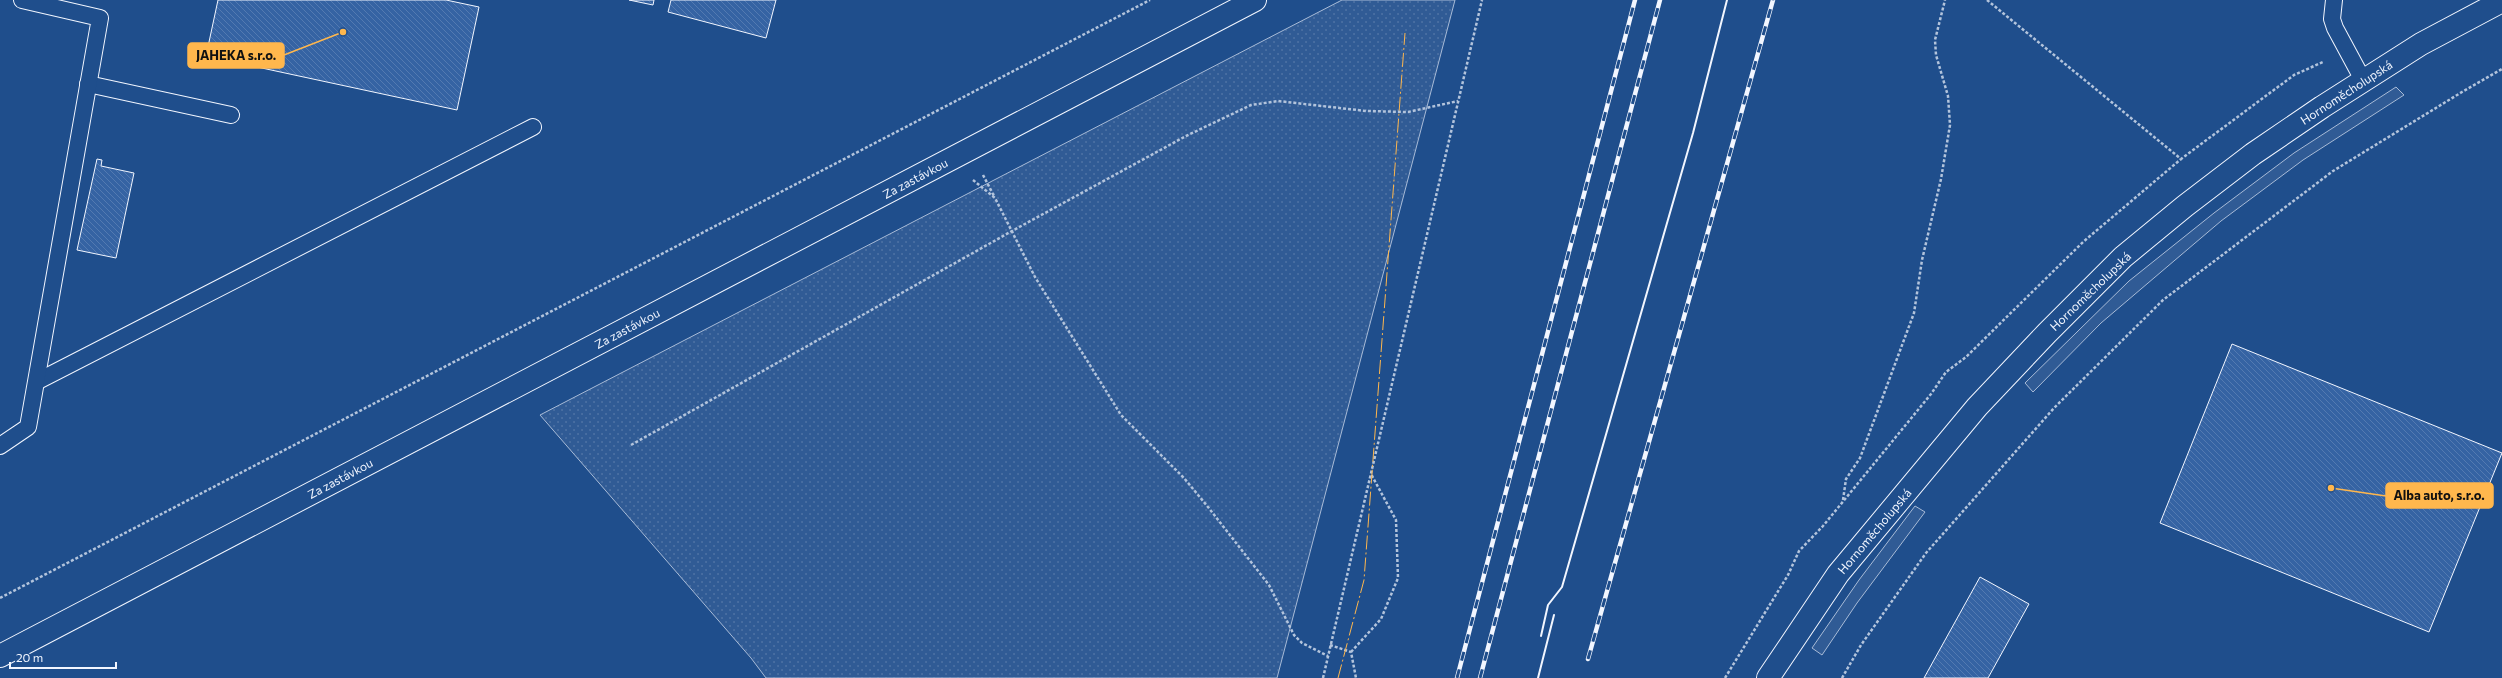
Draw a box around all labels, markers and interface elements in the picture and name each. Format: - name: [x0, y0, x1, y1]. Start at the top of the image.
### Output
- callout: JAHEKA s.r.o.: [188, 43, 284, 68]
- text: JAHEKA s.r.o.: [196, 47, 276, 63]
- street label: Hornoměcholupská: [2297, 57, 2395, 127]
- street label: Za zastávkou: [880, 155, 950, 201]
- street label: Hornoměcholupská: [2047, 249, 2133, 333]
- street label: Za zastávkou: [592, 305, 662, 351]
- street label: Za zastávkou: [305, 455, 375, 501]
- callout: Alba auto, s.r.o.: [2386, 483, 2493, 508]
- street label: Hornoměcholupská: [1834, 486, 1914, 576]
- text: Alba auto, s.r.o.: [2393, 487, 2485, 503]
- scale bar: [10, 644, 116, 670]
- text: 20 m: [16, 650, 43, 664]

